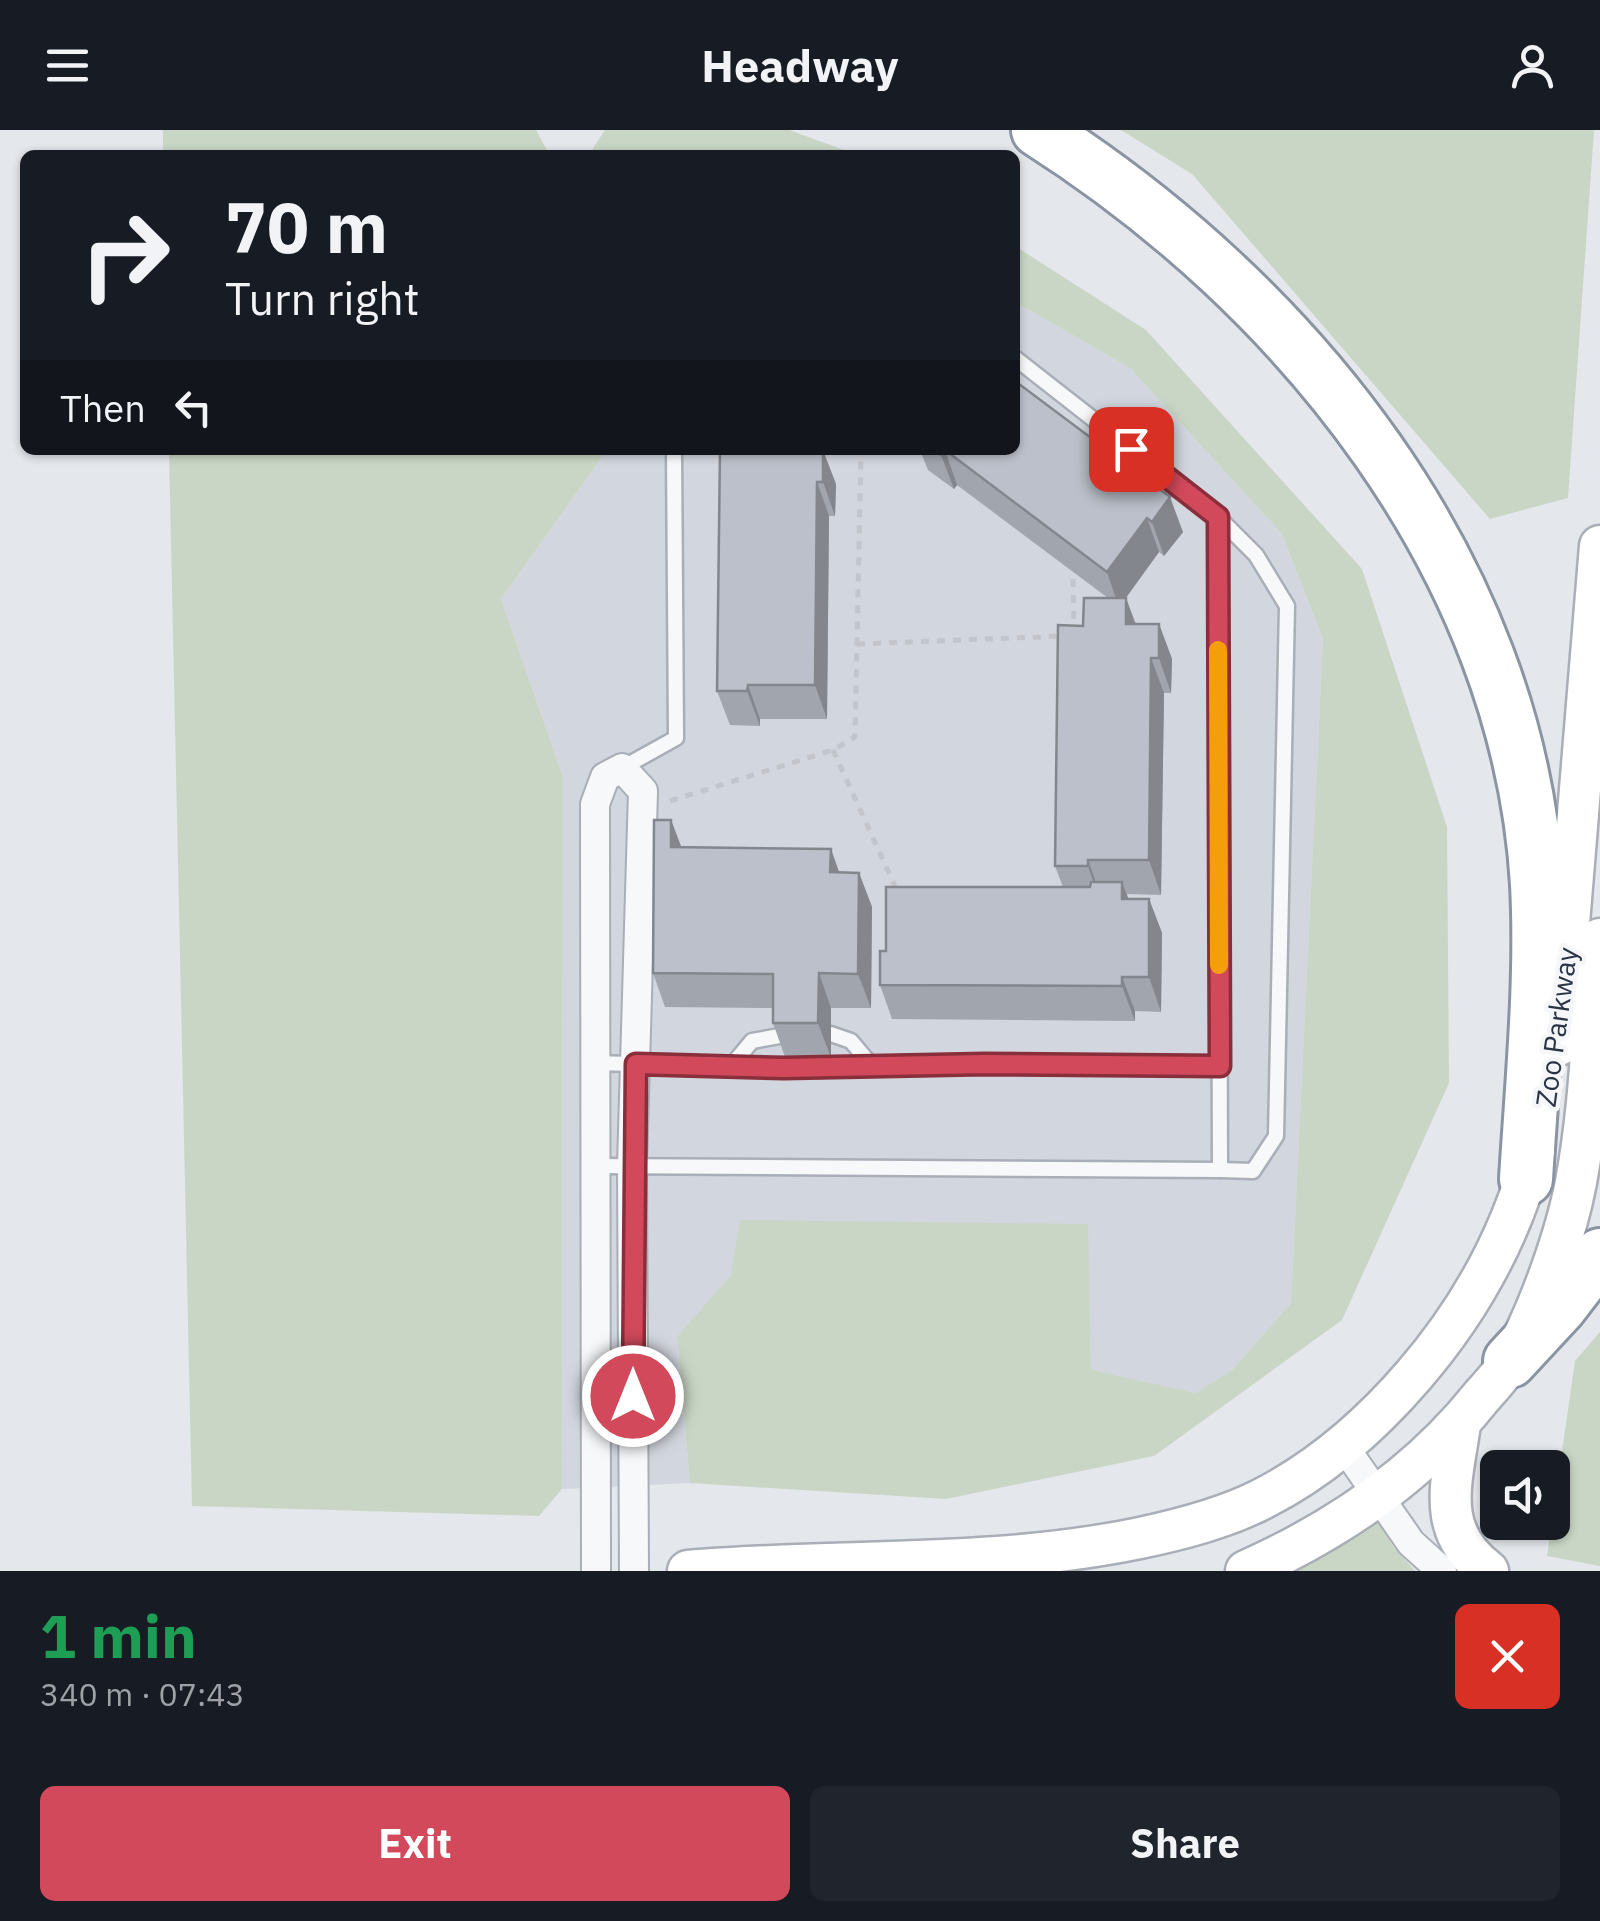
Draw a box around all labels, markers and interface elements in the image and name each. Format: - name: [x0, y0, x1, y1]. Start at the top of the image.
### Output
- text: Headway: [701, 36, 899, 94]
- icon: menu: [40, 38, 95, 93]
- icon: person: [1505, 38, 1560, 93]
- text: 70 m: [225, 181, 388, 272]
- icon: right: [60, 190, 190, 320]
- text: Turn right: [225, 269, 420, 327]
- icon: left: [166, 380, 221, 435]
- text: Then: [60, 383, 146, 432]
- pin: [1089, 407, 1174, 492]
- icon: arrive: [1104, 422, 1159, 477]
- street label: Zoo Parkway: [1526, 945, 1586, 1109]
- position arrow: [581, 1344, 685, 1448]
- map controls: [1480, 1450, 1570, 1540]
- button: sound: [1480, 1450, 1570, 1540]
- text: 1 min: [40, 1596, 197, 1675]
- button: close: [1455, 1604, 1560, 1709]
- text: 340 m · 07:43: [40, 1673, 245, 1715]
- button: Exit: [40, 1786, 790, 1901]
- button: Share: [810, 1786, 1560, 1901]

